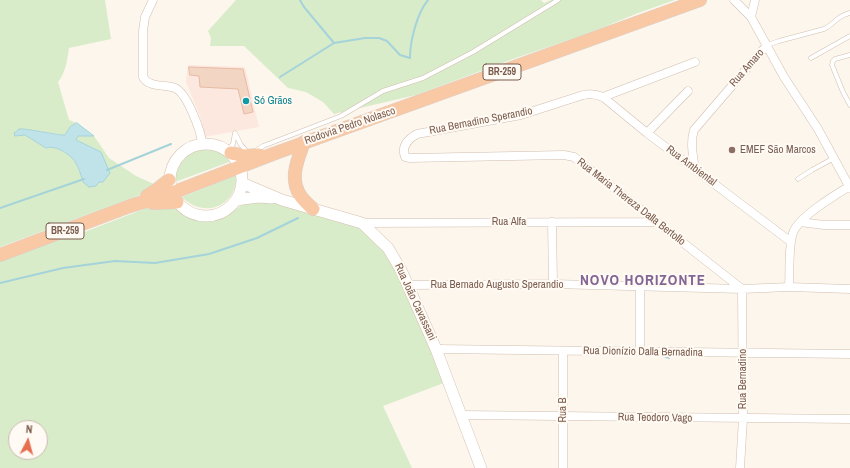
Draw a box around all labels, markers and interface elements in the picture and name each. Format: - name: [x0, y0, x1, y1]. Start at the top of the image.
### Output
- street label: Rua Amaro: [727, 46, 767, 90]
- road number: BR-259: [483, 64, 521, 80]
- place label: Só Grãos: [254, 94, 292, 108]
- marker: Só Grãos: [241, 96, 251, 106]
- street label: Rodovia Pedro Nolasco: [303, 104, 397, 148]
- street label: Rua Bernadino Sperandio: [428, 105, 534, 137]
- street label: Rua Ambiental: [663, 143, 719, 189]
- place label: EMEF São Marcos: [740, 143, 816, 157]
- marker: EMEF São Marcos: [727, 145, 737, 155]
- street label: Rua Maria Thereza Dalla Bertollo: [574, 156, 688, 248]
- street label: Rua Alfa: [492, 215, 526, 229]
- road number: BR-259: [46, 223, 84, 239]
- street label: Rua João Cavassani: [391, 261, 439, 343]
- district label: NOVO HORIZONTE: [580, 272, 706, 290]
- street label: Rua Bernado Augusto Sperandio: [431, 278, 563, 292]
- street label: Rua Dionízio Dalla Bernadina: [583, 344, 703, 360]
- street label: Rua Bernadino: [736, 349, 750, 409]
- street label: Rua B: [556, 397, 570, 423]
- street label: Rua Teodoro Vago: [618, 411, 692, 425]
- north arrow: [8, 420, 48, 460]
- text: N: [25, 422, 33, 436]

